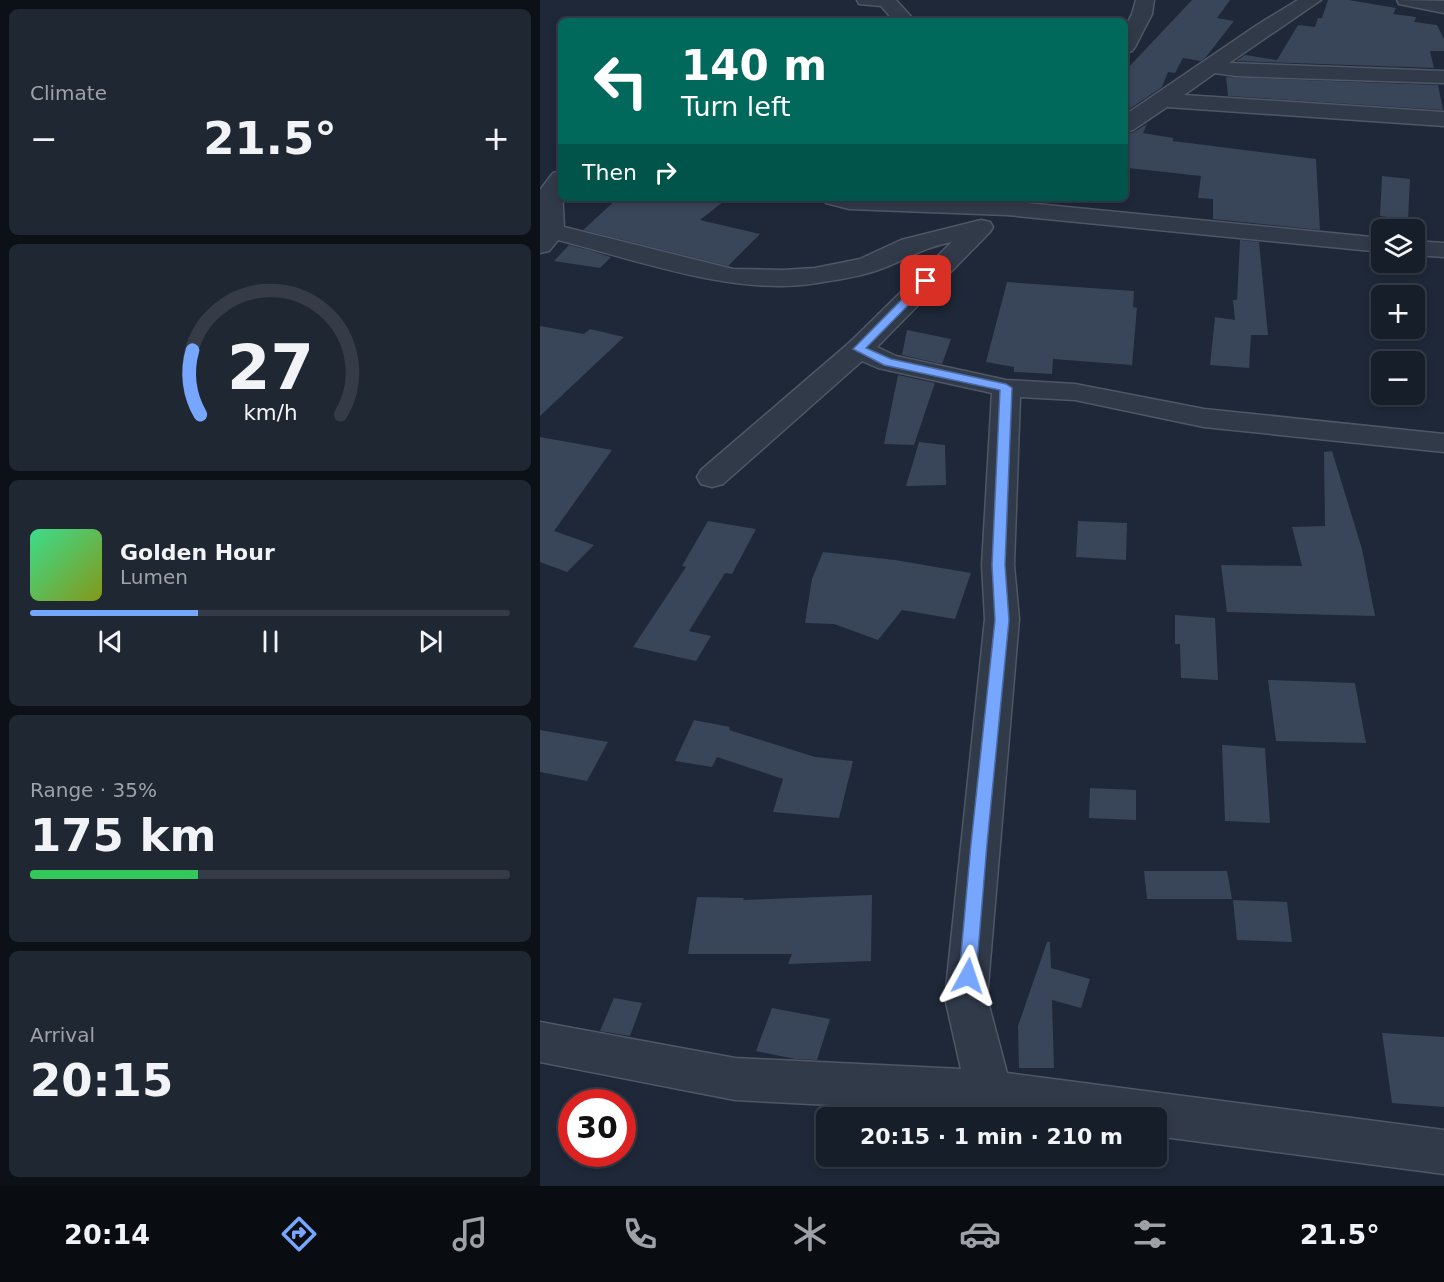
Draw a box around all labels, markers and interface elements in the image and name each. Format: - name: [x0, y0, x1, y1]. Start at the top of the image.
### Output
- text: 140 m: [681, 41, 827, 90]
- icon: left: [582, 42, 660, 120]
- text: Climate: [30, 81, 107, 105]
- text: Turn left: [681, 91, 791, 122]
- text: 21.5°: [203, 112, 337, 165]
- text: −: [30, 119, 58, 158]
- text: +: [482, 119, 510, 158]
- icon: right: [649, 156, 682, 189]
- text: Then: [582, 160, 637, 185]
- map controls: [1371, 219, 1425, 405]
- button: layers: [1371, 219, 1425, 273]
- pin: [900, 255, 951, 306]
- icon: arrive: [909, 264, 942, 297]
- button: +: [1371, 285, 1425, 339]
- text: 27: [227, 331, 313, 404]
- button: −: [1371, 351, 1425, 405]
- text: km/h: [243, 400, 297, 425]
- text: Golden Hour: [120, 540, 275, 565]
- text: Lumen: [120, 565, 188, 589]
- icon: previous: [94, 625, 127, 658]
- icon: pause: [254, 625, 287, 658]
- icon: next: [414, 625, 447, 658]
- text: Range · 35%: [30, 778, 157, 802]
- text: 175 km: [30, 809, 216, 862]
- position arrow: [936, 944, 1000, 1008]
- text: Arrival: [30, 1023, 95, 1047]
- text: 20:15: [30, 1054, 173, 1107]
- speed limit sign: 30: [558, 1089, 636, 1167]
- text: 20:15 · 1 min · 210 m: [860, 1124, 1123, 1149]
- icon: directions: [278, 1213, 320, 1255]
- icon: music: [449, 1213, 491, 1255]
- icon: phone: [619, 1213, 661, 1255]
- icon: climate: [789, 1213, 831, 1255]
- icon: car: [959, 1213, 1001, 1255]
- icon: filters: [1129, 1213, 1171, 1255]
- text: 20:14: [64, 1219, 150, 1250]
- text: 21.5°: [1300, 1219, 1380, 1250]

